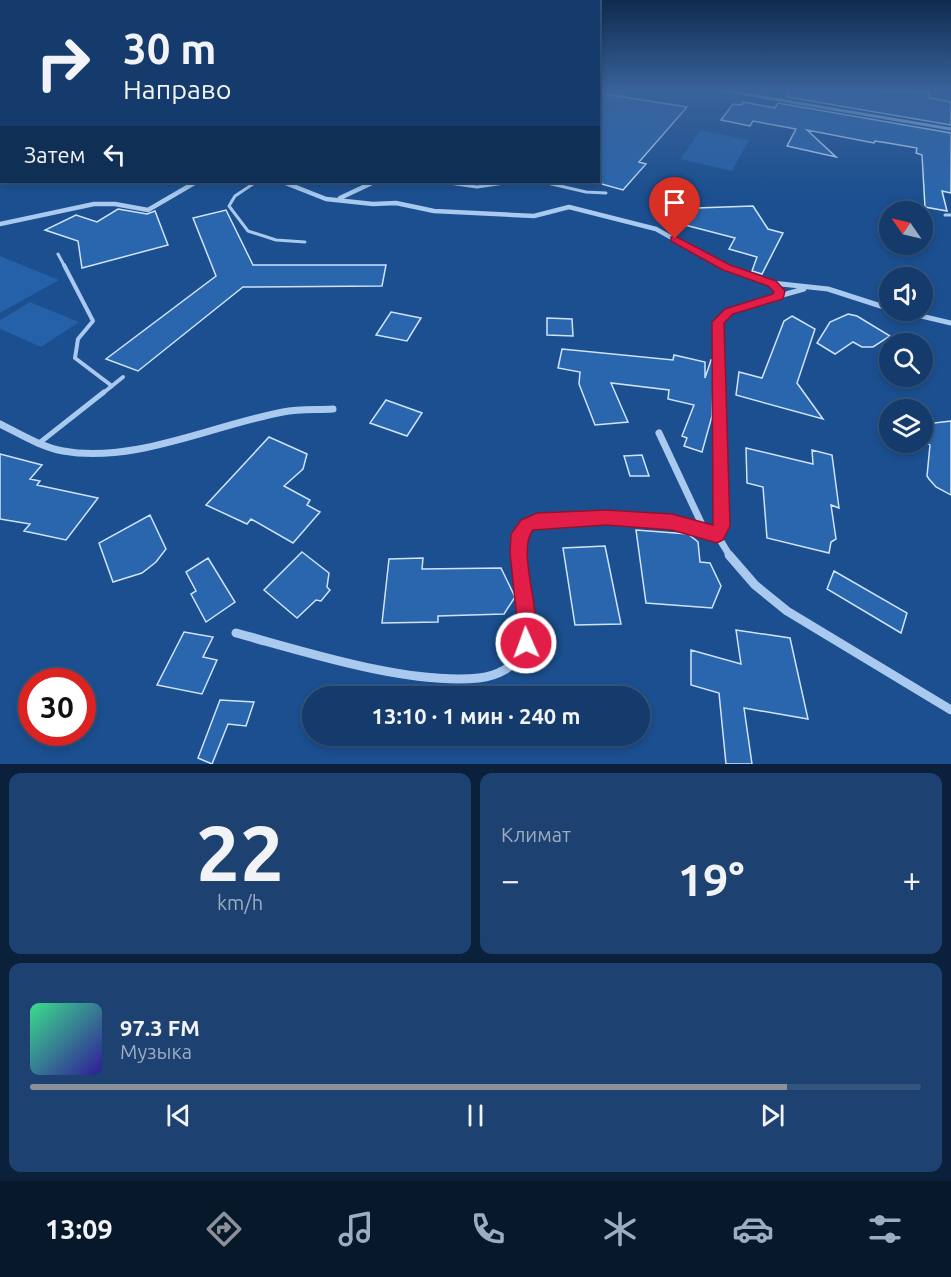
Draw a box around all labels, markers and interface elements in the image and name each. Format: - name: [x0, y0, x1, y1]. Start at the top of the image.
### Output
- icon: right: [24, 24, 102, 102]
- text: 30 m: [123, 25, 217, 72]
- text: Направо: [123, 74, 232, 104]
- icon: left: [98, 138, 131, 171]
- text: Затем: [24, 142, 86, 167]
- pin: [649, 177, 700, 239]
- icon: arrive: [658, 186, 691, 219]
- north arrow: [879, 201, 933, 255]
- map controls: [879, 201, 933, 453]
- button: sound: [879, 267, 933, 321]
- button: search: [879, 333, 933, 387]
- button: layers: [879, 399, 933, 453]
- position arrow: [494, 611, 558, 675]
- speed limit sign: 30: [18, 668, 96, 746]
- text: 13:10 · 1 мин · 240 m: [372, 703, 580, 728]
- text: 22: [196, 808, 284, 896]
- text: Климат: [501, 823, 571, 846]
- text: 19°: [678, 854, 744, 905]
- text: −: [501, 861, 520, 898]
- text: +: [902, 861, 921, 898]
- text: km/h: [217, 891, 263, 914]
- text: 97.3 FM: [120, 1015, 200, 1040]
- text: Музыка: [120, 1040, 192, 1063]
- icon: previous: [162, 1099, 195, 1132]
- icon: pause: [459, 1099, 492, 1132]
- icon: next: [756, 1099, 789, 1132]
- icon: directions: [203, 1208, 245, 1250]
- icon: music: [335, 1208, 377, 1250]
- icon: phone: [467, 1208, 509, 1250]
- icon: climate: [599, 1208, 641, 1250]
- icon: car: [732, 1208, 774, 1250]
- icon: filters: [864, 1208, 906, 1250]
- text: 13:09: [45, 1214, 113, 1244]

